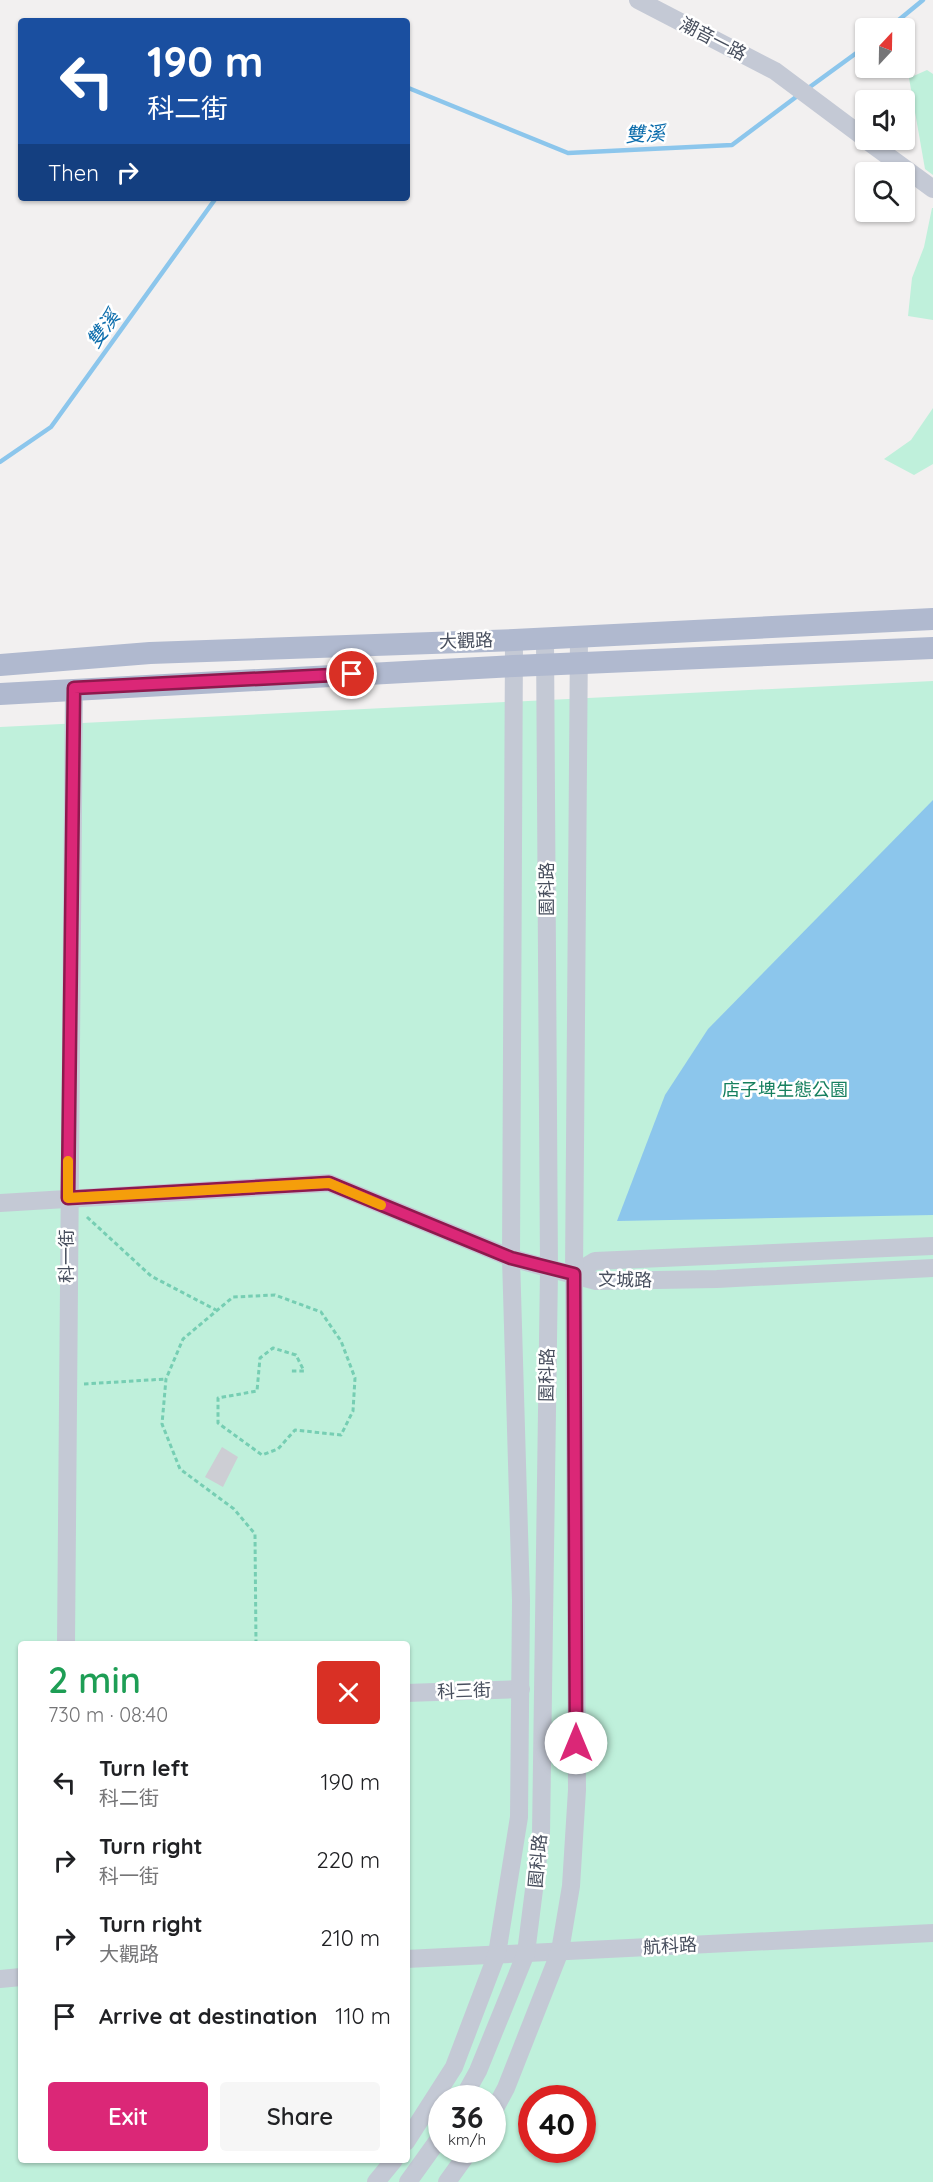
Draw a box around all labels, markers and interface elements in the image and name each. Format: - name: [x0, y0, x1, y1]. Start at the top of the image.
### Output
- street label: 潮音一路: [676, 12, 751, 65]
- north arrow: [855, 18, 915, 78]
- map controls: [855, 18, 915, 222]
- text: 190 m: [147, 35, 263, 88]
- icon: left: [48, 42, 126, 120]
- button: sound: [855, 90, 915, 150]
- text: 科二街: [147, 91, 228, 125]
- water label: 雙溪: [624, 120, 669, 147]
- icon: right: [111, 156, 144, 189]
- text: Then: [48, 159, 99, 187]
- button: search: [855, 162, 915, 222]
- water label: 雙溪: [81, 303, 126, 352]
- street label: 大觀路: [439, 628, 493, 653]
- pin: [326, 648, 377, 699]
- icon: arrive: [335, 657, 368, 690]
- street label: 園科路: [535, 862, 558, 916]
- park label: 店子埤生態公園: [722, 1078, 848, 1101]
- street label: 科一街: [55, 1229, 78, 1283]
- street label: 文城路: [598, 1268, 652, 1291]
- street label: 園科路: [535, 1348, 558, 1402]
- text: 2 min: [48, 1657, 141, 1702]
- button: close: [317, 1661, 380, 1724]
- street label: 科三街: [437, 1678, 491, 1703]
- text: 730 m · 08:40: [48, 1702, 168, 1727]
- position arrow: [544, 1711, 608, 1775]
- text: Turn left: [99, 1754, 189, 1782]
- icon: left: [48, 1766, 81, 1799]
- text: 190 m: [320, 1768, 380, 1796]
- text: 科二街: [99, 1785, 159, 1810]
- text: Turn right: [99, 1832, 203, 1860]
- street label: 園科路: [524, 1833, 551, 1889]
- icon: right: [48, 1844, 81, 1877]
- text: 220 m: [316, 1846, 380, 1874]
- text: 科一街: [99, 1863, 159, 1888]
- text: Turn right: [99, 1910, 203, 1938]
- icon: right: [48, 1922, 81, 1955]
- text: 210 m: [321, 1924, 380, 1952]
- street label: 航科路: [642, 1933, 698, 1958]
- text: 大觀路: [99, 1941, 159, 1966]
- icon: arrive: [48, 2000, 81, 2033]
- text: Arrive at destination: [99, 2002, 317, 2030]
- text: 110 m: [335, 2002, 391, 2030]
- button: Exit: [48, 2082, 208, 2151]
- button: Share: [220, 2082, 380, 2151]
- speed limit sign: 40: [518, 2085, 596, 2163]
- text: 36: [451, 2098, 483, 2136]
- text: km/h: [448, 2130, 486, 2149]

